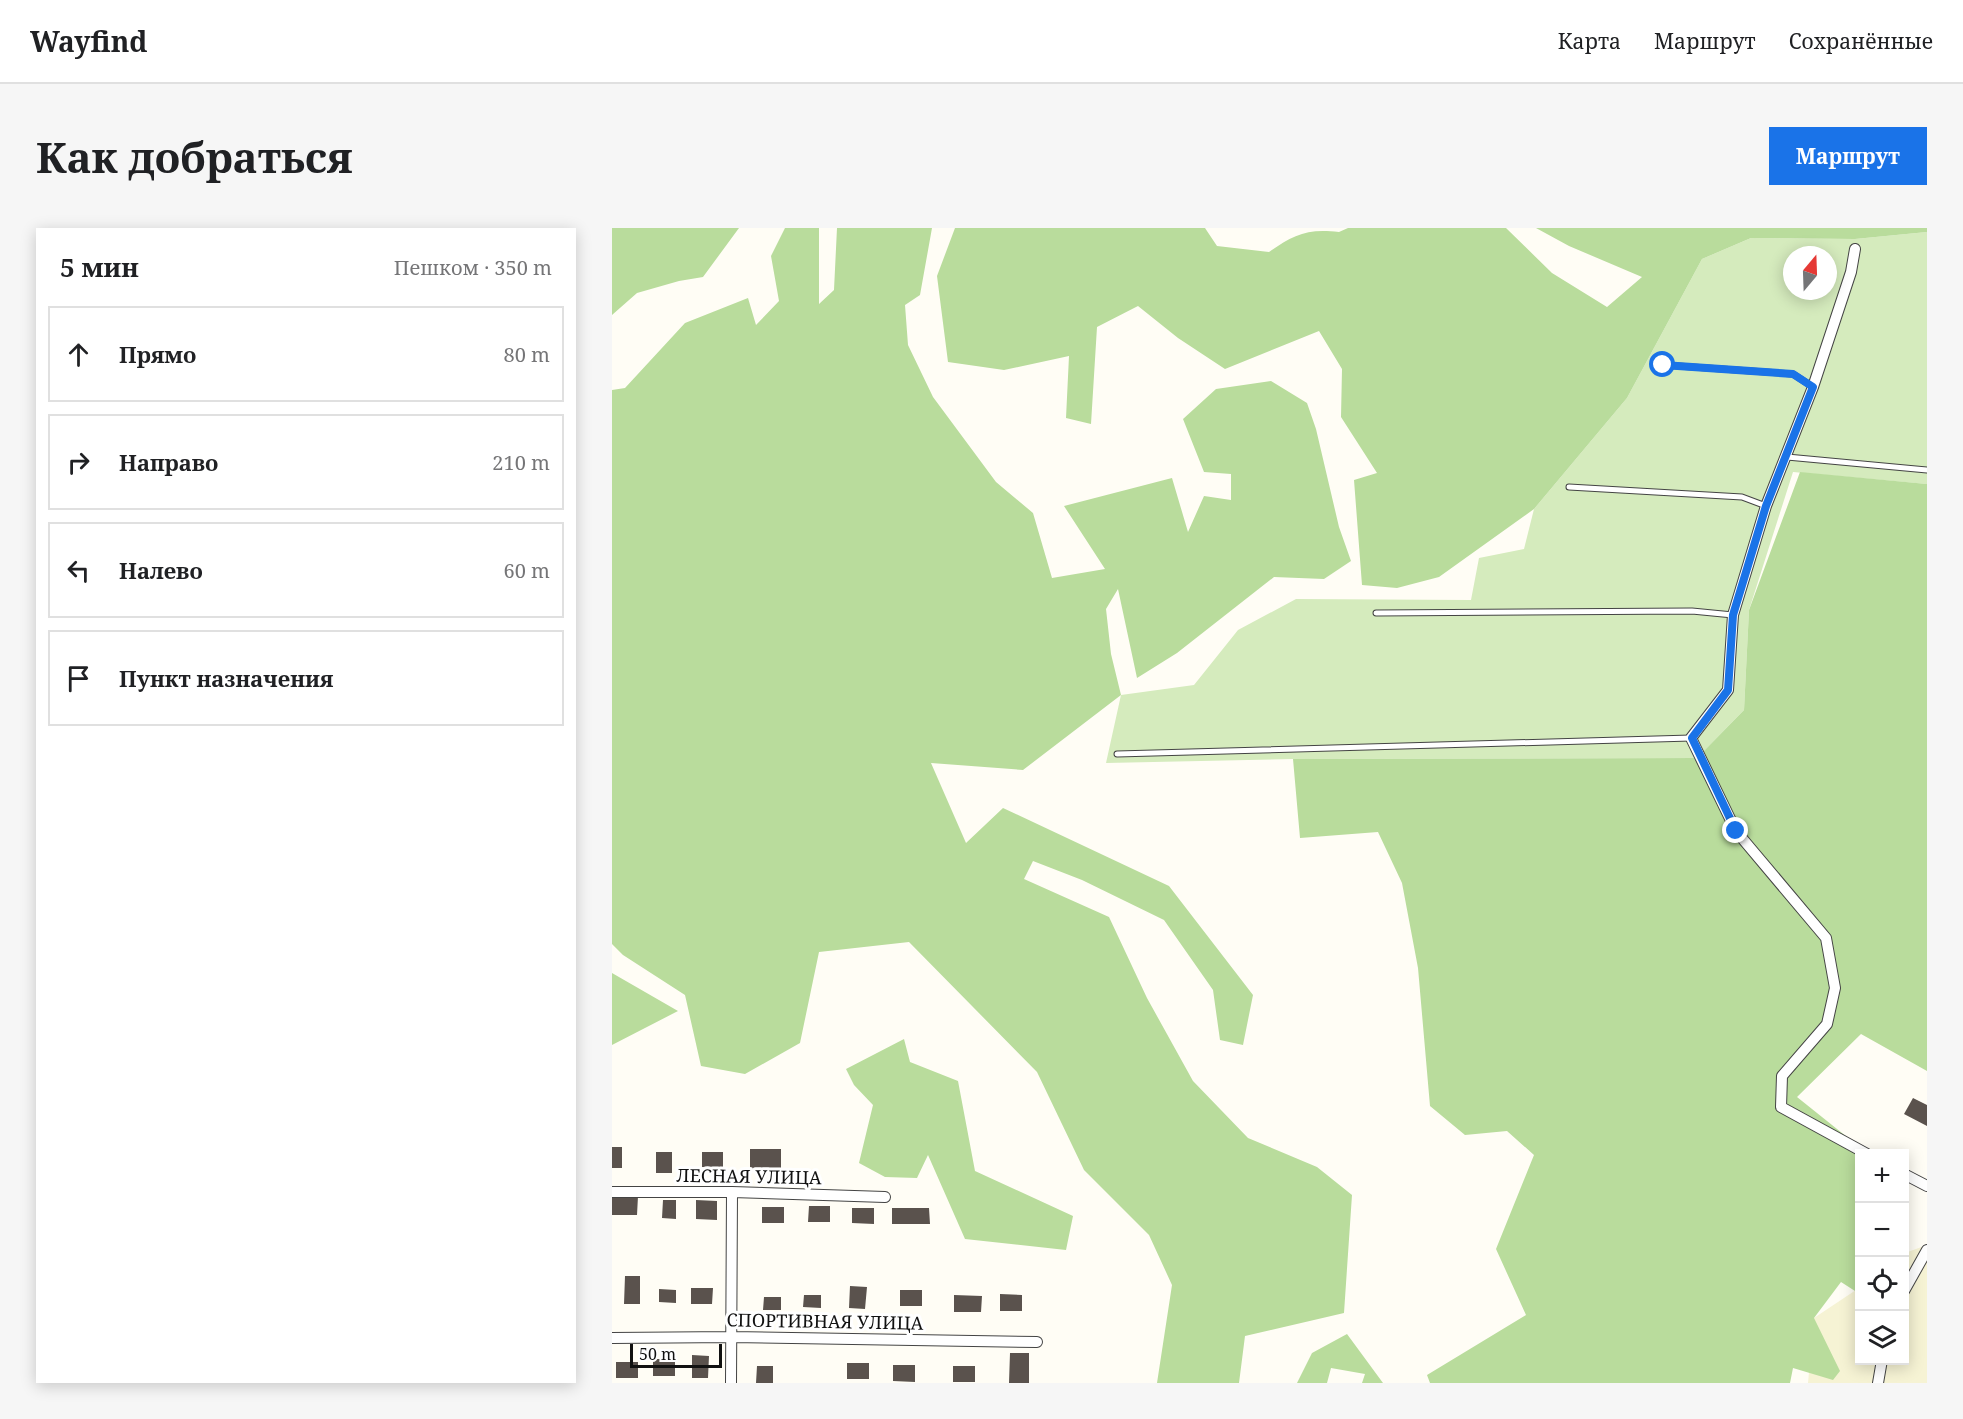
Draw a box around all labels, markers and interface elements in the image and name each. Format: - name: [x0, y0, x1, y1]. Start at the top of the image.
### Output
- text: Wayfind: [30, 22, 148, 60]
- text: Карта: [1558, 27, 1621, 55]
- text: Маршрут: [1654, 27, 1756, 55]
- text: Сохранённые: [1789, 27, 1933, 55]
- button: Маршрут: [1769, 127, 1927, 185]
- text: Как добраться: [36, 128, 353, 185]
- north arrow: [1783, 246, 1837, 300]
- text: 5 мин: [60, 249, 139, 285]
- text: Пешком · 350 m: [394, 254, 552, 281]
- icon: ahead: [62, 338, 95, 371]
- text: Прямо: [119, 339, 196, 369]
- text: 80 m: [504, 341, 550, 368]
- route start: [1649, 351, 1675, 377]
- icon: right: [62, 446, 95, 479]
- text: Направо: [119, 447, 218, 477]
- text: 210 m: [492, 449, 550, 476]
- icon: left: [62, 554, 95, 587]
- text: Налево: [119, 555, 203, 585]
- text: 60 m: [504, 557, 550, 584]
- icon: arrive: [62, 662, 95, 695]
- text: Пункт назначения: [119, 663, 333, 693]
- route end: [1722, 817, 1748, 843]
- map controls: [1855, 1149, 1909, 1365]
- button: +: [1855, 1149, 1909, 1203]
- street label: ЛЕСНАЯ УЛИЦА: [676, 1163, 822, 1189]
- button: −: [1855, 1203, 1909, 1257]
- button: locate: [1855, 1257, 1909, 1311]
- street label: СПОРТИВНАЯ УЛИЦА: [726, 1307, 924, 1335]
- button: layers: [1855, 1311, 1909, 1365]
- scale bar: [630, 1341, 722, 1368]
- text: 50 m: [639, 1343, 676, 1365]

